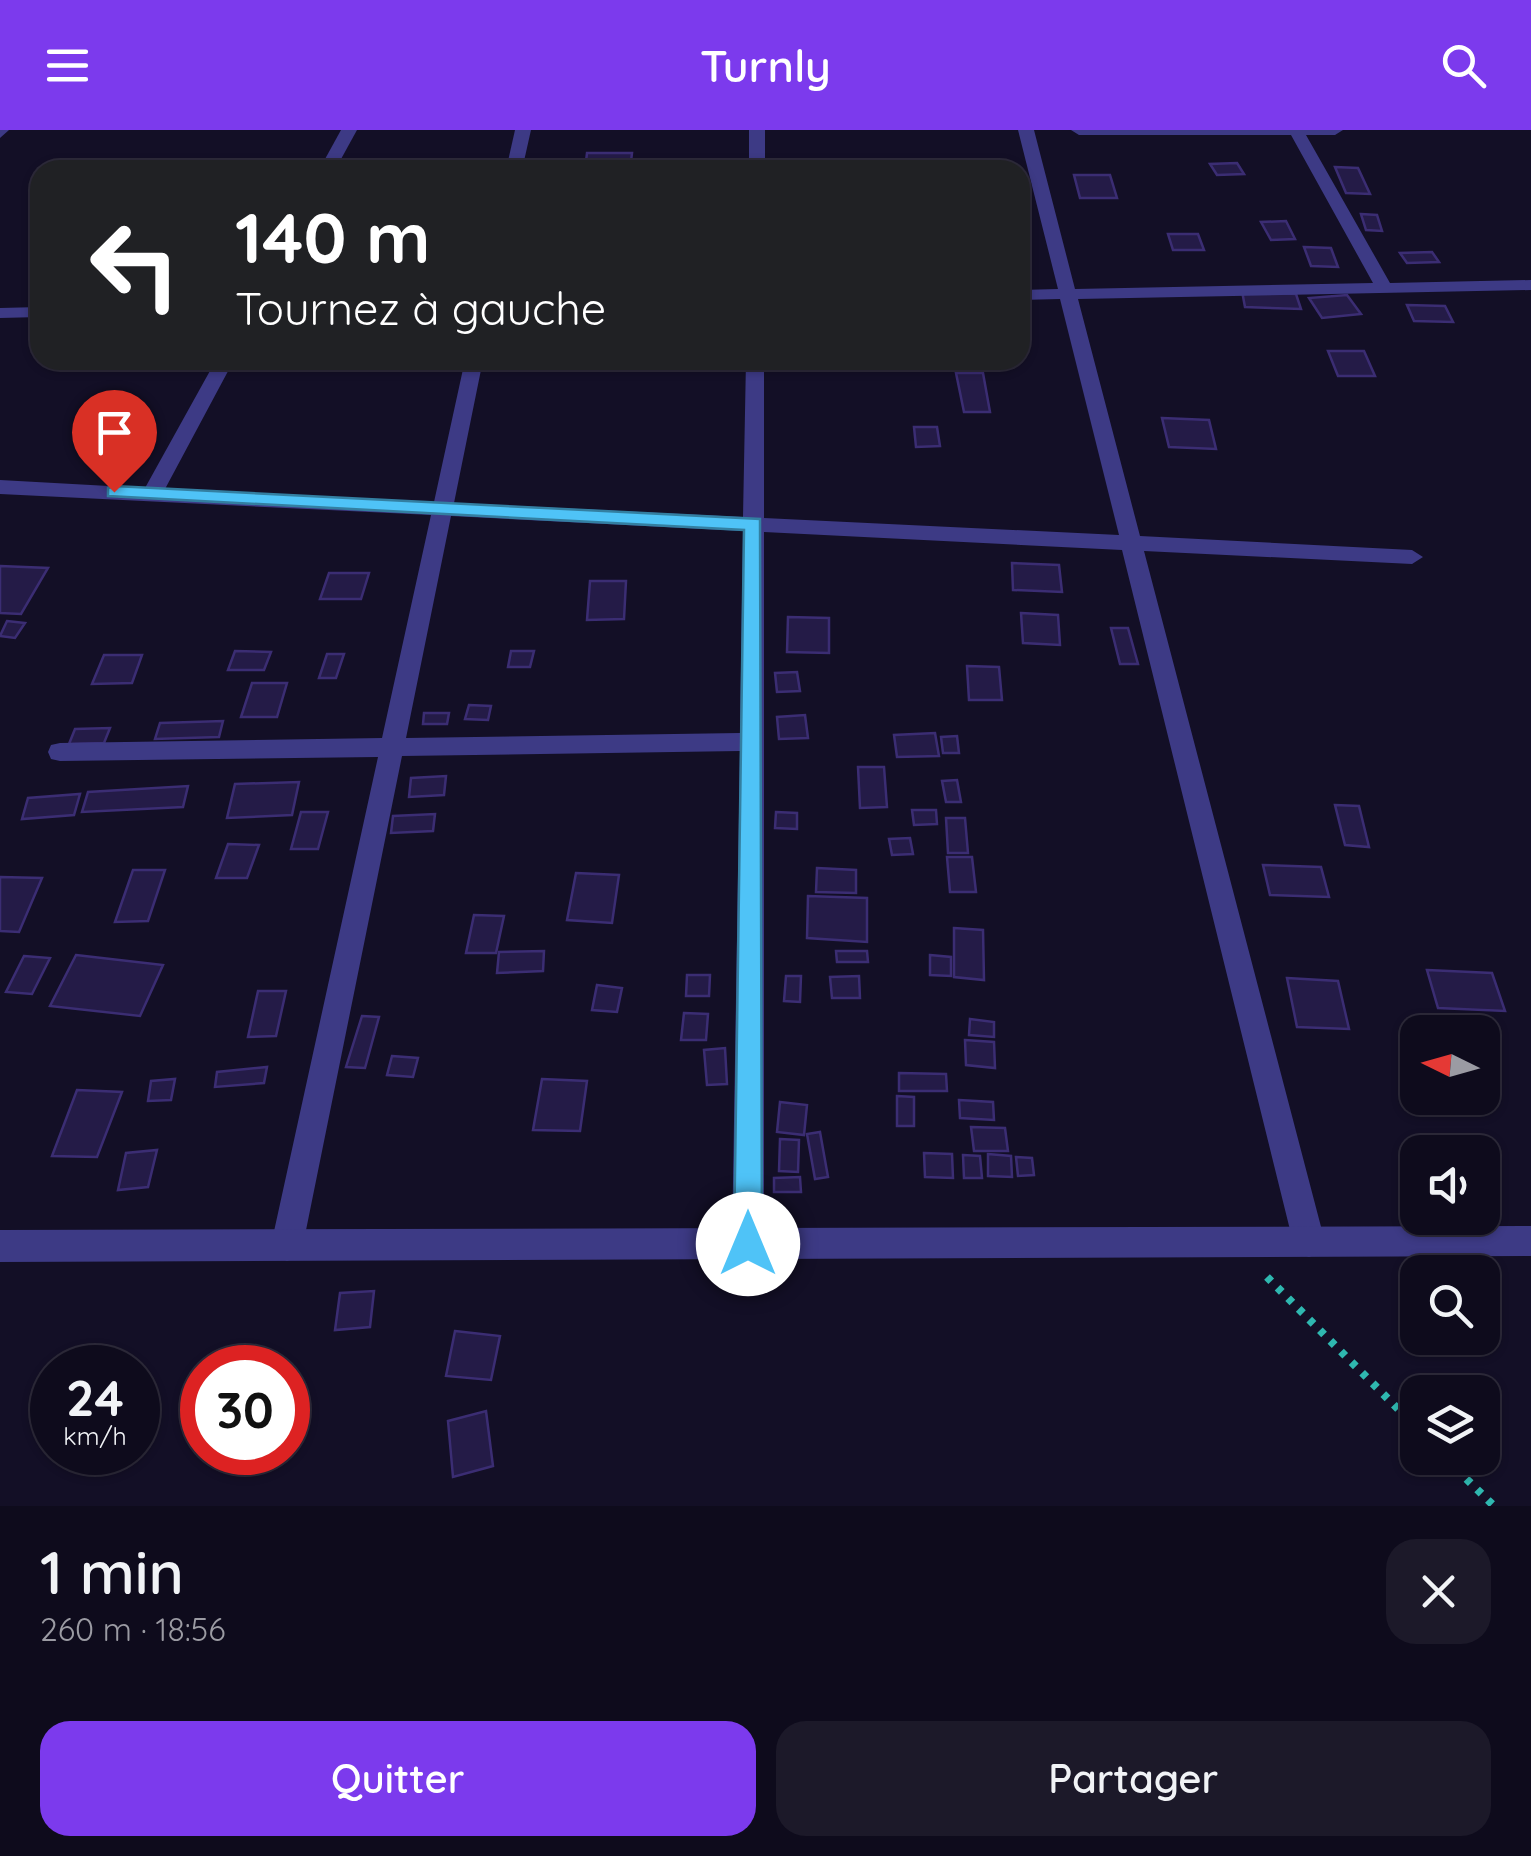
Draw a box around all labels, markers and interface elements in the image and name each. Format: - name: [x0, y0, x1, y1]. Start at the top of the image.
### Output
- text: Turnly: [700, 37, 831, 93]
- icon: menu: [40, 38, 95, 93]
- icon: search: [1436, 38, 1491, 93]
- text: 140 m: [235, 193, 431, 281]
- icon: left: [70, 200, 200, 330]
- text: Tournez à gauche: [235, 280, 606, 336]
- pin: [72, 390, 157, 493]
- icon: arrive: [87, 405, 142, 460]
- north arrow: [1400, 1015, 1500, 1115]
- map controls: [1400, 1015, 1500, 1475]
- button: sound: [1400, 1135, 1500, 1235]
- position arrow: [696, 1192, 800, 1296]
- button: search: [1400, 1255, 1500, 1355]
- speed limit sign: 30: [180, 1345, 310, 1475]
- text: 24: [66, 1366, 124, 1429]
- button: layers: [1400, 1375, 1500, 1475]
- text: km/h: [63, 1420, 127, 1451]
- text: 1 min: [40, 1534, 184, 1609]
- button: close: [1386, 1539, 1491, 1644]
- text: 260 m · 18:56: [40, 1609, 225, 1649]
- button: Quitter: [40, 1721, 756, 1836]
- button: Partager: [776, 1721, 1491, 1836]

